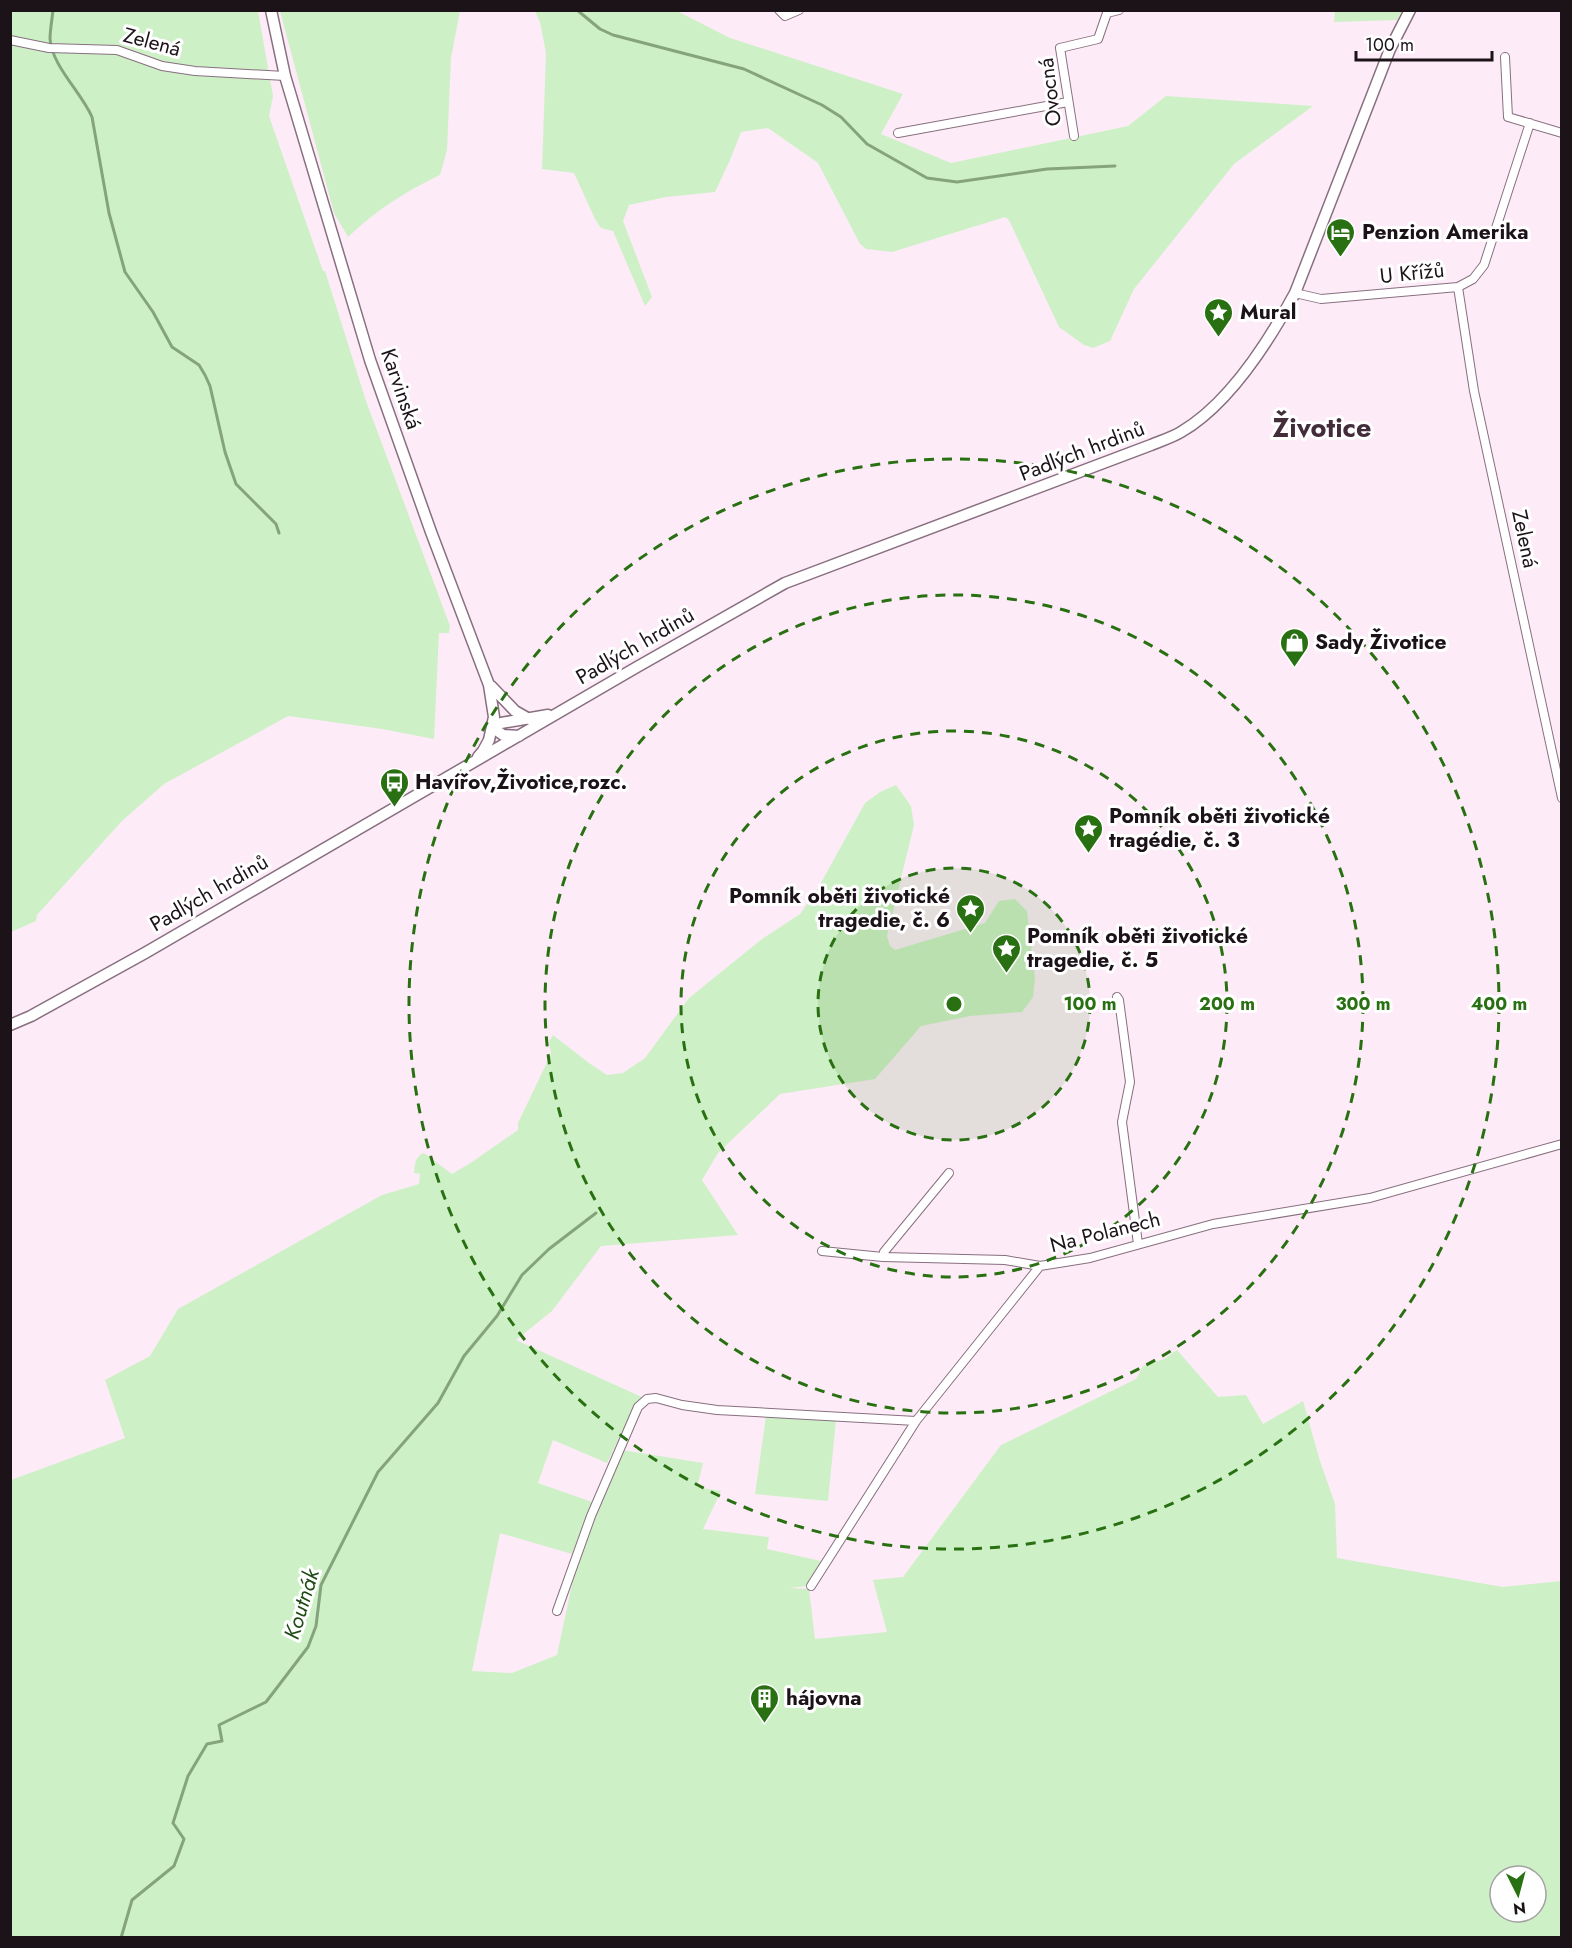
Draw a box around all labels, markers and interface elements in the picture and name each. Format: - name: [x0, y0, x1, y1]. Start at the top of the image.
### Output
- street label: Zelená: [120, 20, 184, 64]
- scale bar: [1356, 24, 1492, 62]
- text: 100 m: [1365, 32, 1414, 58]
- street label: Ovocná: [1031, 56, 1069, 128]
- hotel icon: Penzion Amerika: [1325, 216, 1357, 258]
- place label: Penzion Amerika: [1362, 217, 1529, 247]
- street label: U Křížů: [1378, 255, 1446, 291]
- place icon: Mural: [1203, 296, 1235, 338]
- place label: Mural: [1240, 297, 1296, 327]
- street label: Karvinská: [373, 345, 429, 433]
- district label: Životice: [1273, 408, 1371, 447]
- street label: Padlých hrdinů: [1015, 413, 1149, 489]
- street label: Zelená: [1504, 507, 1546, 571]
- street label: Padlých hrdinů: [570, 600, 700, 692]
- shop icon: Sady Životice: [1278, 626, 1310, 668]
- place label: Sady Životice: [1315, 627, 1446, 657]
- bus stop icon: Havířov,Životice,rozc.: [378, 766, 410, 808]
- place label: Havířov,Životice,rozc.: [415, 767, 627, 797]
- place label: Pomník oběti životické tragédie, č. 3: [1109, 801, 1330, 855]
- place icon: Pomník oběti životické tragédie, č. 3: [1072, 812, 1104, 854]
- street label: Padlých hrdinů: [144, 847, 274, 939]
- place label: Pomník oběti životické tragedie, č. 6: [729, 881, 950, 935]
- place icon: Pomník oběti životické tragedie, č. 6: [955, 892, 987, 934]
- place label: Pomník oběti životické tragedie, č. 5: [1027, 921, 1248, 975]
- place icon: Pomník oběti životické tragedie, č. 5: [990, 932, 1022, 974]
- text: 100 m: [1063, 991, 1117, 1017]
- text: 200 m: [1199, 991, 1255, 1017]
- text: 300 m: [1335, 991, 1391, 1017]
- text: 400 m: [1471, 991, 1527, 1017]
- centre of rings: [944, 994, 964, 1014]
- street label: Na Polanech: [1047, 1204, 1163, 1260]
- water label: Koutnák: [275, 1563, 327, 1643]
- building icon: hájovna: [749, 1682, 781, 1724]
- place label: hájovna: [786, 1683, 862, 1713]
- north arrow: [1488, 1864, 1548, 1924]
- text: N: [1512, 1896, 1527, 1921]

